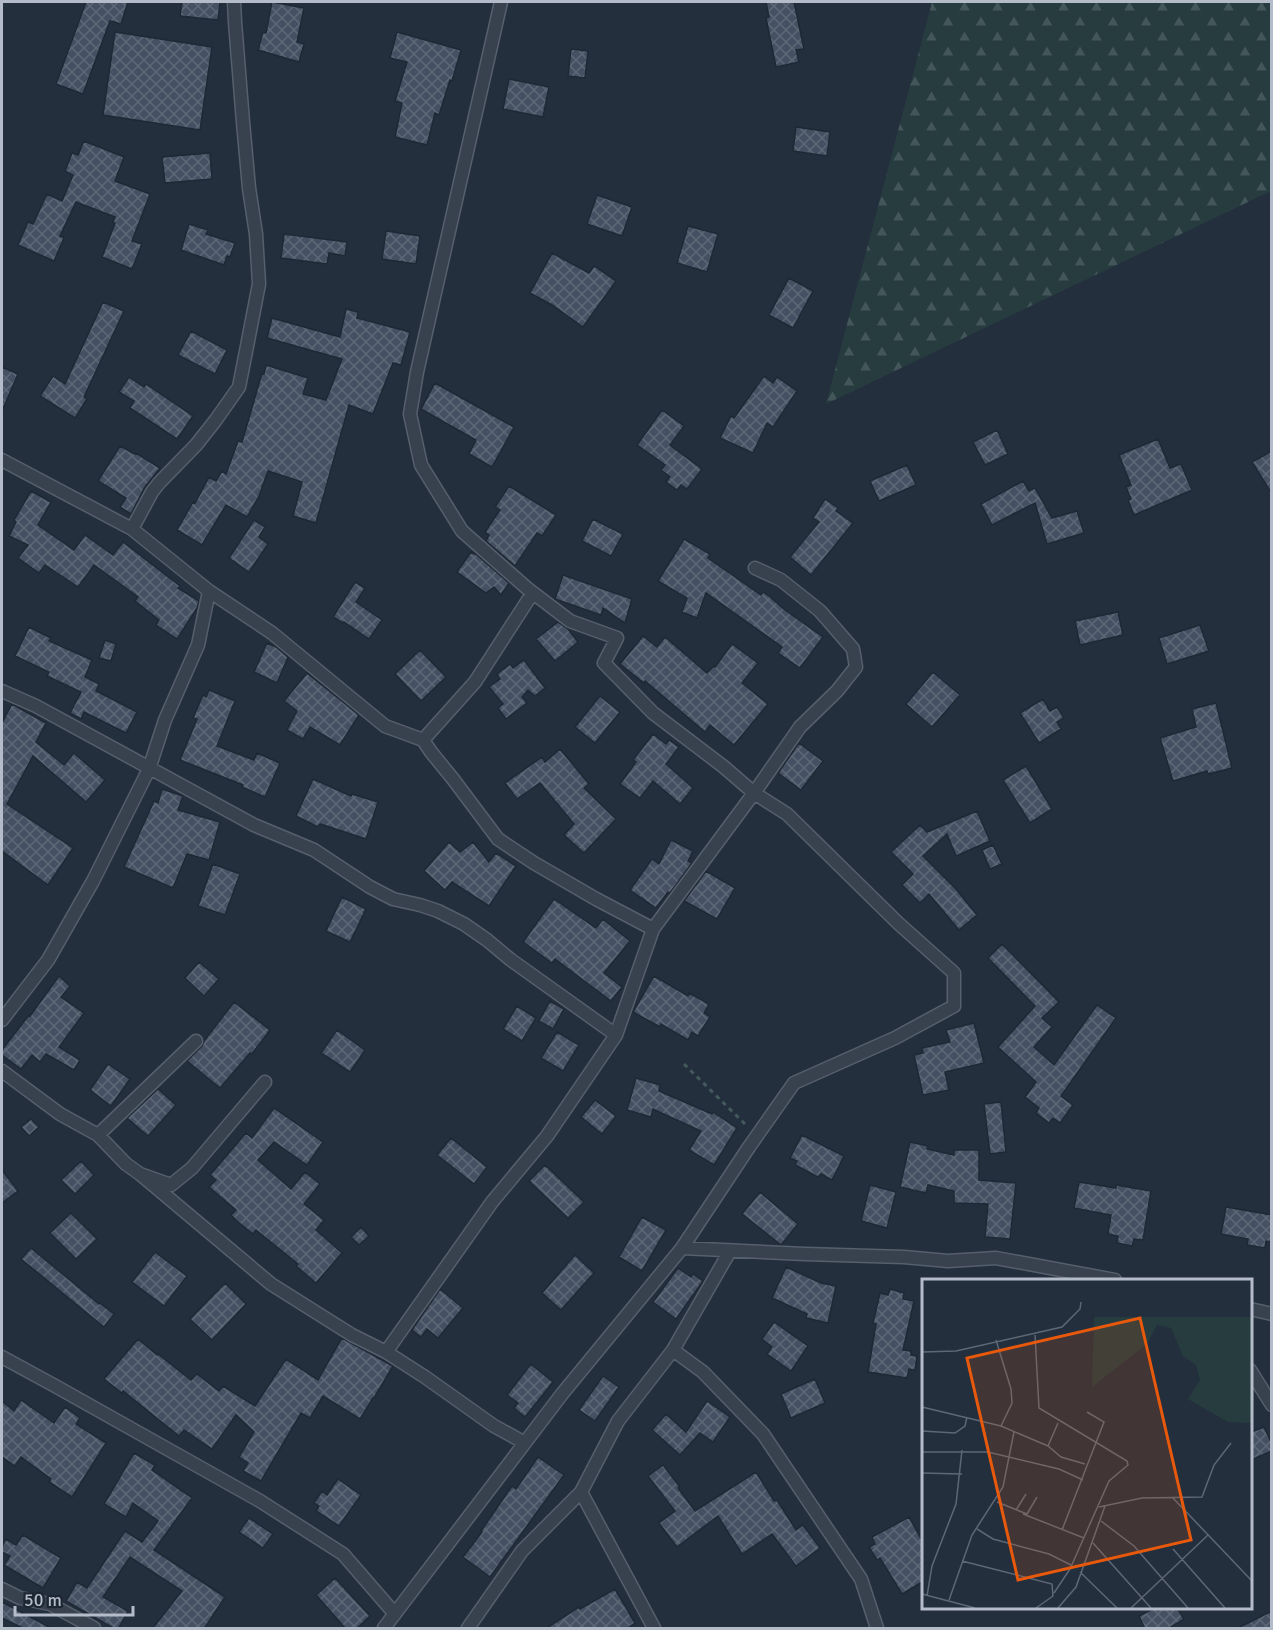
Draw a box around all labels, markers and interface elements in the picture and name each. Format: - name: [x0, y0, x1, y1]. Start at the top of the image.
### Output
- inset map: [922, 1279, 1252, 1609]
- scale bar: [15, 1579, 134, 1617]
- text: 50 m: [24, 1589, 62, 1611]

